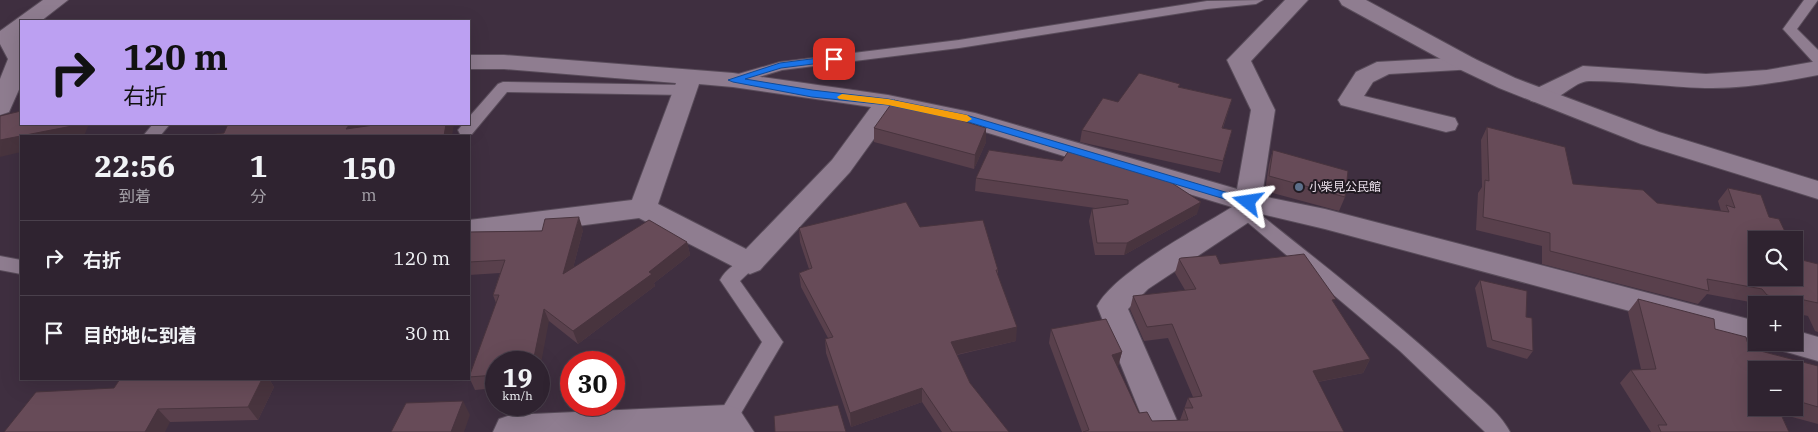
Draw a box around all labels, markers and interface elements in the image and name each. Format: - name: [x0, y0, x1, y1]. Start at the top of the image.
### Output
- text: 120 m: [123, 34, 228, 80]
- pin: [813, 38, 855, 80]
- icon: right: [40, 40, 105, 105]
- icon: arrive: [820, 45, 848, 73]
- text: 右折: [123, 81, 167, 110]
- text: 22:56: [94, 146, 175, 185]
- text: 1: [250, 146, 268, 185]
- text: 150: [342, 148, 396, 187]
- position arrow: [1221, 175, 1273, 227]
- place label: 小柴見公民館: [1309, 179, 1381, 194]
- marker: 小柴見公民館: [1293, 181, 1305, 193]
- text: m: [361, 185, 376, 205]
- text: 到着: [119, 186, 151, 206]
- text: 分: [251, 186, 267, 206]
- map controls: [1748, 231, 1803, 416]
- button: search: [1748, 231, 1803, 286]
- icon: right: [40, 244, 68, 272]
- text: 120 m: [393, 246, 450, 270]
- text: 右折: [83, 248, 121, 272]
- button: +: [1748, 296, 1803, 351]
- icon: arrive: [40, 319, 68, 347]
- text: 30 m: [405, 321, 450, 345]
- text: 目的地に到着: [83, 323, 197, 347]
- speed limit sign: 30: [560, 351, 625, 416]
- text: 19: [502, 361, 533, 394]
- button: −: [1748, 361, 1803, 416]
- text: km/h: [502, 388, 533, 403]

